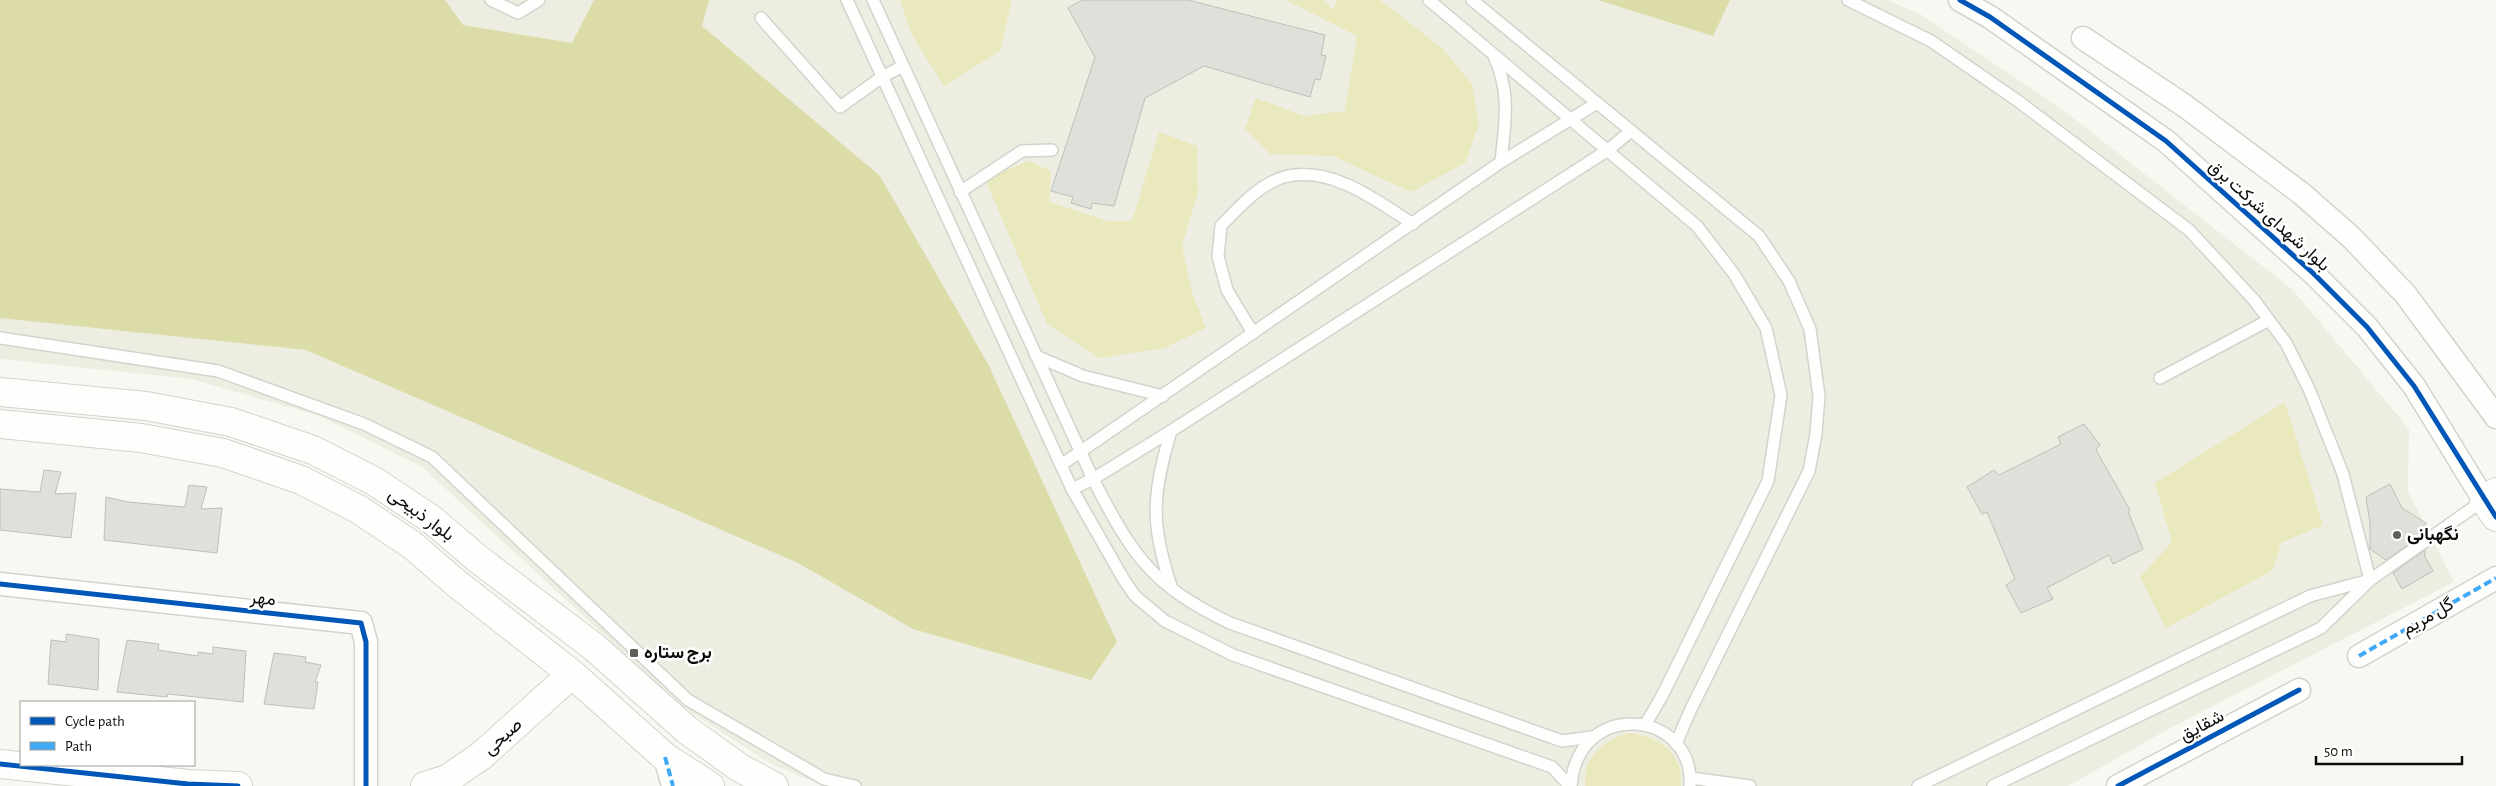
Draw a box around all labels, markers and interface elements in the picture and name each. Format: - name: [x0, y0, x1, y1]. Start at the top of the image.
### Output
- street label: بلوار شهدای شرکت برق: [2204, 157, 2333, 276]
- street label: بلوار ذبیحی: [384, 485, 457, 546]
- place label: نگهبانی: [2407, 525, 2459, 545]
- marker: نگهبانی: [2391, 529, 2403, 541]
- street label: مهر: [248, 589, 277, 610]
- street label: گل مریم: [2398, 594, 2458, 641]
- place label: برج ستاره: [644, 644, 712, 664]
- marker: برج ستاره: [628, 647, 640, 659]
- legend: [20, 701, 195, 766]
- street label: شقایق: [2177, 707, 2228, 746]
- text: Cycle path: [65, 714, 125, 729]
- street label: صبحی: [480, 715, 527, 760]
- scale bar: [2316, 734, 2462, 766]
- text: Path: [65, 739, 92, 754]
- text: 50 m: [2324, 744, 2353, 759]

